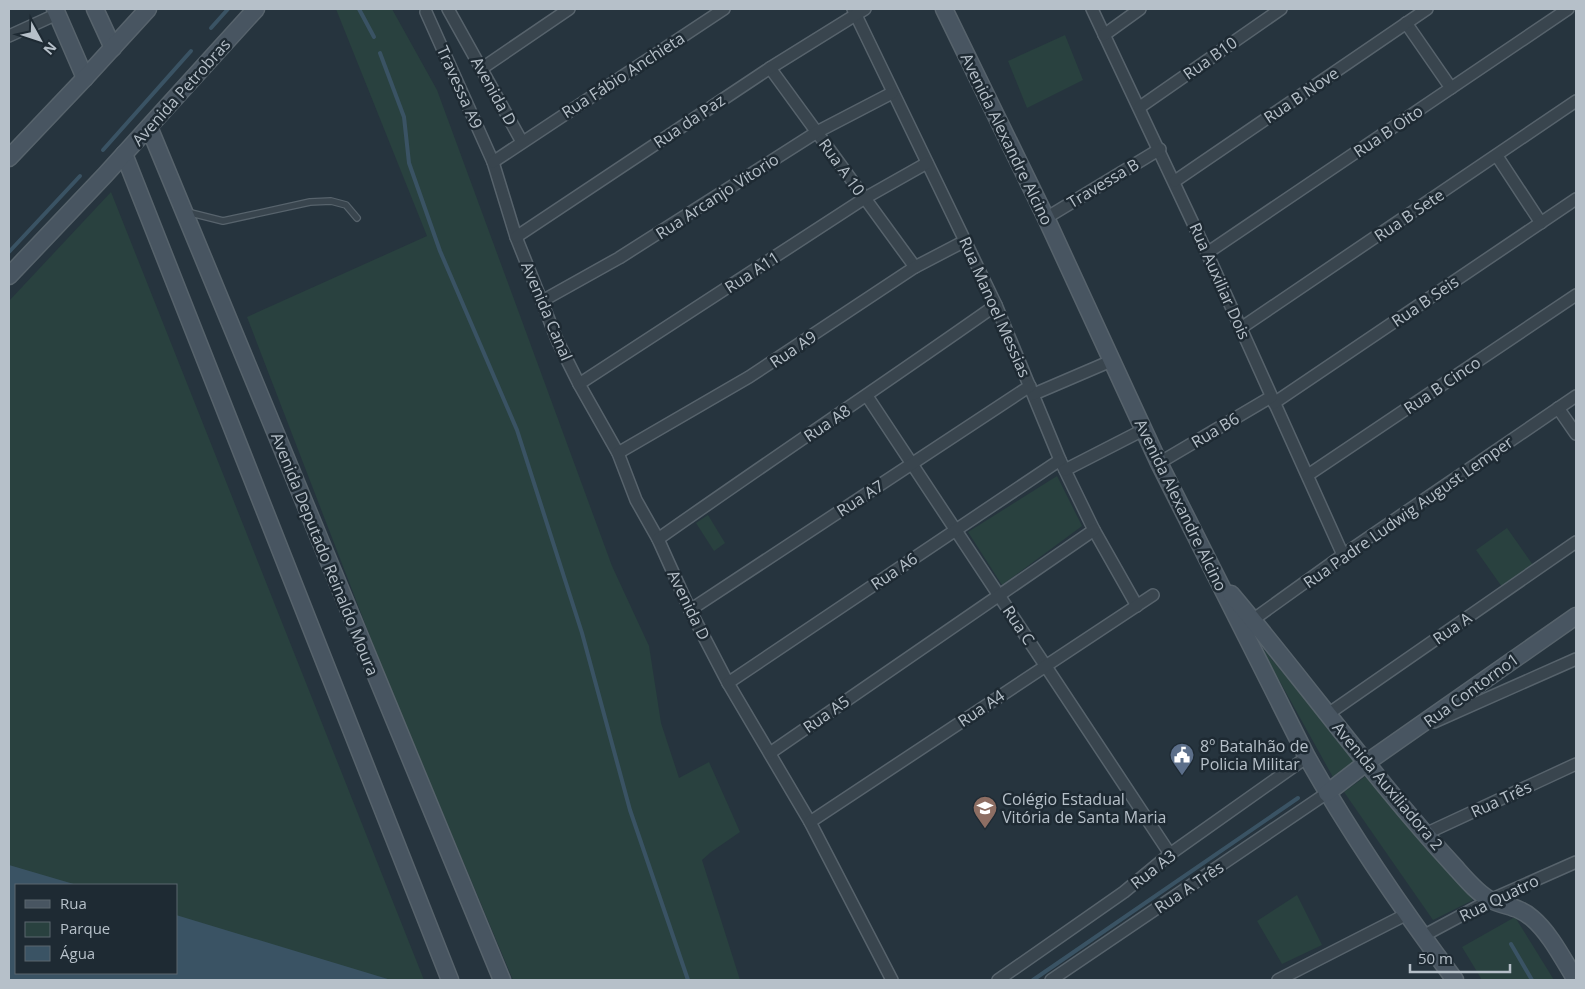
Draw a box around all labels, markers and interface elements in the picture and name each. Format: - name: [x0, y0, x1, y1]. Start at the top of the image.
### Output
- north arrow: [15, 15, 65, 65]
- street label: Rua Fábio Anchieta: [557, 27, 689, 123]
- street label: Rua B10: [1179, 31, 1241, 85]
- street label: Avenida Petrobras: [127, 34, 235, 150]
- text: N: [39, 38, 61, 59]
- street label: Travessa A9: [432, 42, 488, 132]
- street label: Avenida Alexandre Alcino: [956, 49, 1058, 229]
- street label: Avenida D: [466, 53, 522, 129]
- street label: Rua B Nove: [1259, 62, 1343, 128]
- street label: Rua da Paz: [649, 89, 729, 153]
- street label: Rua B Oito: [1349, 100, 1427, 162]
- street label: Rua A 10: [814, 134, 870, 200]
- street label: Rua Arcanjo Vitorio: [651, 148, 783, 244]
- street label: Travessa B: [1063, 153, 1143, 213]
- street label: Rua B Sete: [1370, 184, 1448, 246]
- street label: Rua Auxiliar Dois: [1184, 219, 1256, 343]
- street label: Rua Manoel Messias: [954, 233, 1036, 381]
- street label: Rua A11: [720, 246, 784, 298]
- street label: Avenida Canal: [516, 258, 578, 364]
- street label: Rua B Seis: [1387, 270, 1463, 332]
- street label: Rua A9: [765, 325, 821, 373]
- street label: Rua B Cinco: [1399, 351, 1485, 419]
- street label: Rua A8: [799, 399, 855, 447]
- street label: Rua B6: [1187, 407, 1243, 453]
- street label: Avenida Alexandre Alcino: [1130, 415, 1232, 595]
- street label: Avenida Deputado Reinaldo Moura: [266, 429, 384, 679]
- street label: Rua Padre Ludwig August Lemper: [1299, 431, 1518, 593]
- street label: Rua A7: [832, 475, 888, 521]
- street label: Rua A6: [866, 547, 922, 595]
- street label: Avenida D: [663, 566, 715, 644]
- street label: Rua C: [998, 601, 1040, 649]
- street label: Rua A: [1428, 606, 1477, 649]
- street label: Rua Contorno1: [1419, 648, 1523, 732]
- street label: Rua A4: [953, 684, 1009, 732]
- street label: Rua A5: [798, 690, 854, 738]
- street label: Avenida Auxiliadora 2: [1328, 717, 1448, 855]
- place label: 8º Batalhão de Policia Militar: [1200, 735, 1308, 775]
- public building icon: 8º Batalhão de Policia Militar: [1169, 742, 1195, 776]
- street label: Rua Três: [1467, 775, 1535, 823]
- place label: Colégio Estadual Vitória de Santa Maria: [1002, 788, 1166, 828]
- school or university icon: Colégio Estadual Vitória de Santa Maria: [972, 795, 998, 829]
- street label: Rua A3: [1126, 844, 1180, 894]
- street label: Rua A Três: [1150, 856, 1228, 918]
- street label: Rua Quatro: [1456, 869, 1542, 927]
- legend: [15, 884, 178, 974]
- text: Rua: [60, 893, 87, 913]
- text: Parque: [60, 918, 110, 938]
- scale bar: [1410, 942, 1510, 974]
- text: Água: [60, 943, 95, 963]
- text: 50 m: [1418, 948, 1453, 968]

